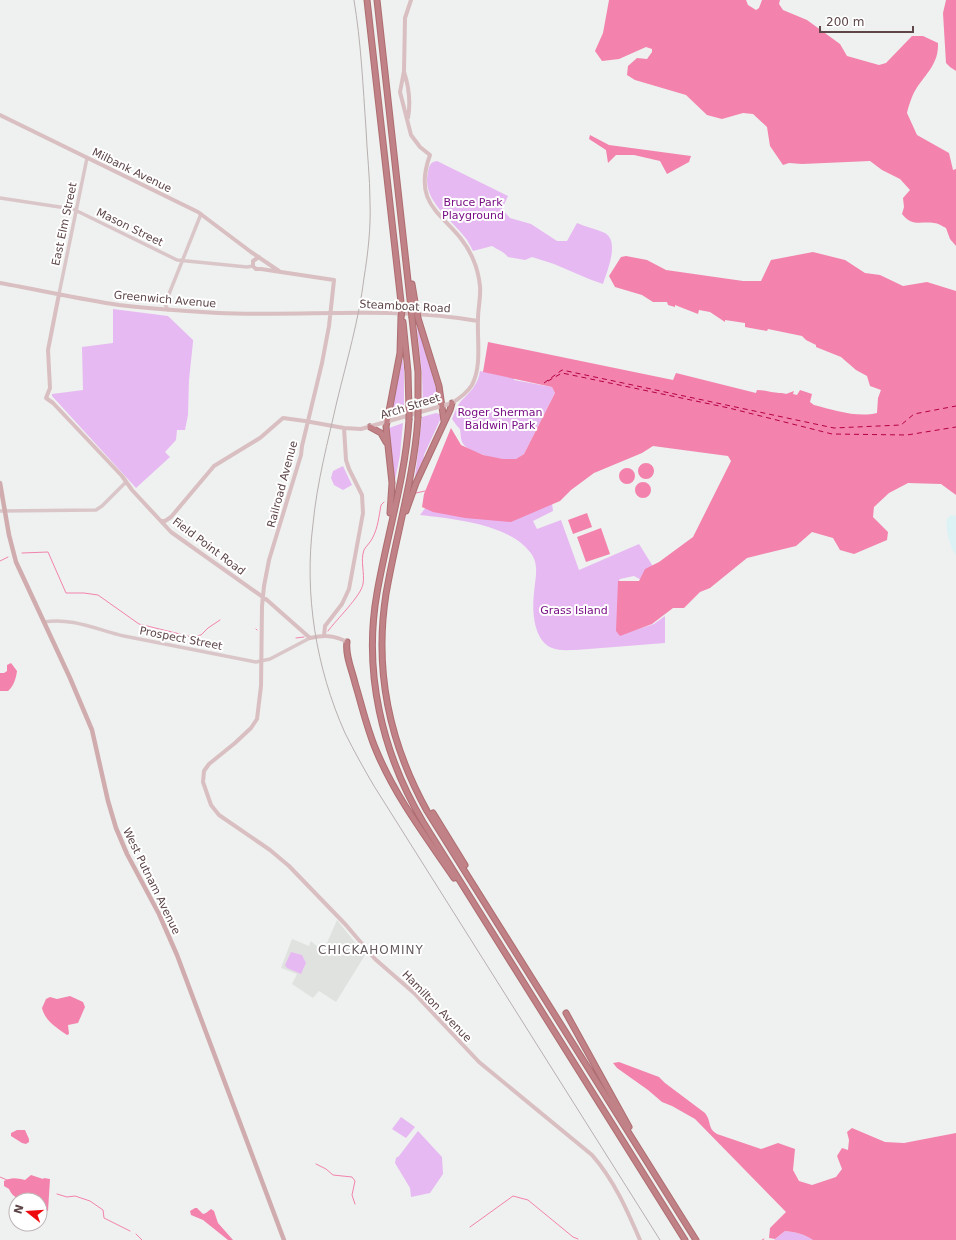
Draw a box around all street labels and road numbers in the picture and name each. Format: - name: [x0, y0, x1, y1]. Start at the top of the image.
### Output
- street label: Milbank Avenue: [90, 146, 174, 195]
- street label: East Elm Street: [49, 181, 80, 267]
- street label: Mason Street: [94, 206, 166, 250]
- street label: Greenwich Avenue: [113, 289, 217, 310]
- street label: Steamboat Road: [359, 298, 451, 315]
- street label: Arch Street: [379, 391, 442, 422]
- street label: Railroad Avenue: [265, 439, 300, 529]
- street label: Field Point Road: [170, 515, 247, 578]
- street label: Prospect Street: [138, 624, 224, 653]
- street label: West Putnam Avenue: [120, 826, 183, 937]
- street label: Hamilton Avenue: [399, 968, 474, 1045]

